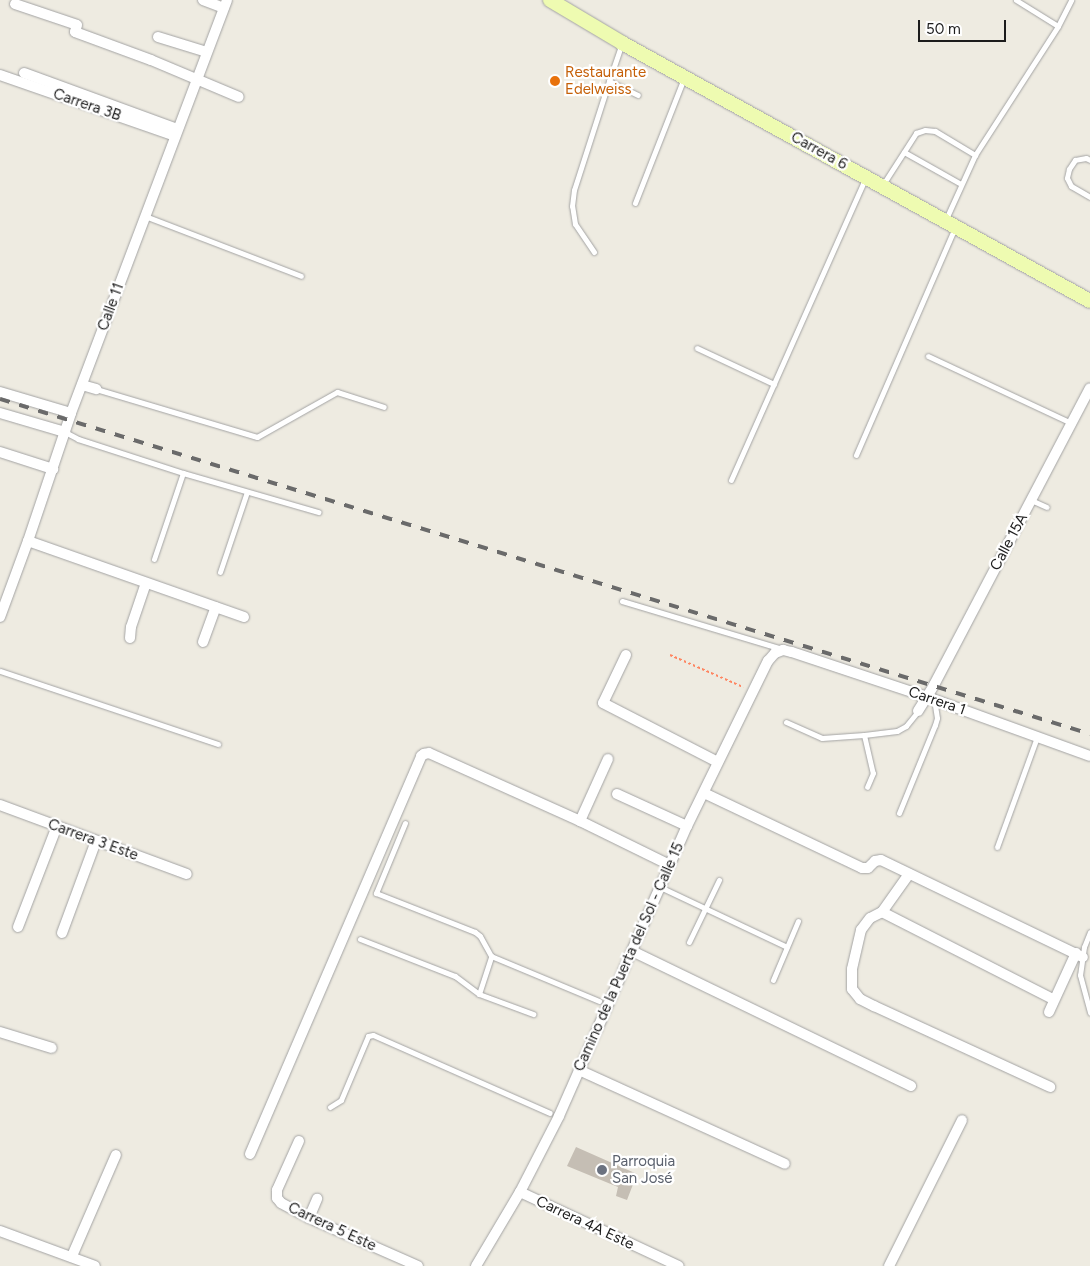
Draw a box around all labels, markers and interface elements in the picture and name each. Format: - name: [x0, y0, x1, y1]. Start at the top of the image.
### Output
- scale bar: [920, 10, 1008, 42]
- text: 50 m: [926, 20, 961, 38]
- place label: Restaurante Edelweiss: [565, 63, 646, 98]
- marker: Restaurante Edelweiss: [549, 75, 561, 87]
- street label: Carrera 3B: [51, 85, 123, 125]
- street label: Carrera 6: [788, 128, 850, 174]
- street label: Calle 11: [94, 281, 128, 333]
- street label: Calle 15A: [987, 510, 1031, 574]
- street label: Carrera 1: [906, 683, 968, 719]
- street label: Carrera 3 Este: [45, 815, 141, 865]
- street label: Camino de la Puerta del Sol - Calle 15: [570, 840, 688, 1074]
- place label: Parroquia San José: [612, 1152, 675, 1187]
- marker: Parroquia San José: [596, 1164, 608, 1176]
- street label: Carrera 4A Este: [533, 1192, 637, 1254]
- street label: Carrera 5 Este: [285, 1199, 379, 1255]

